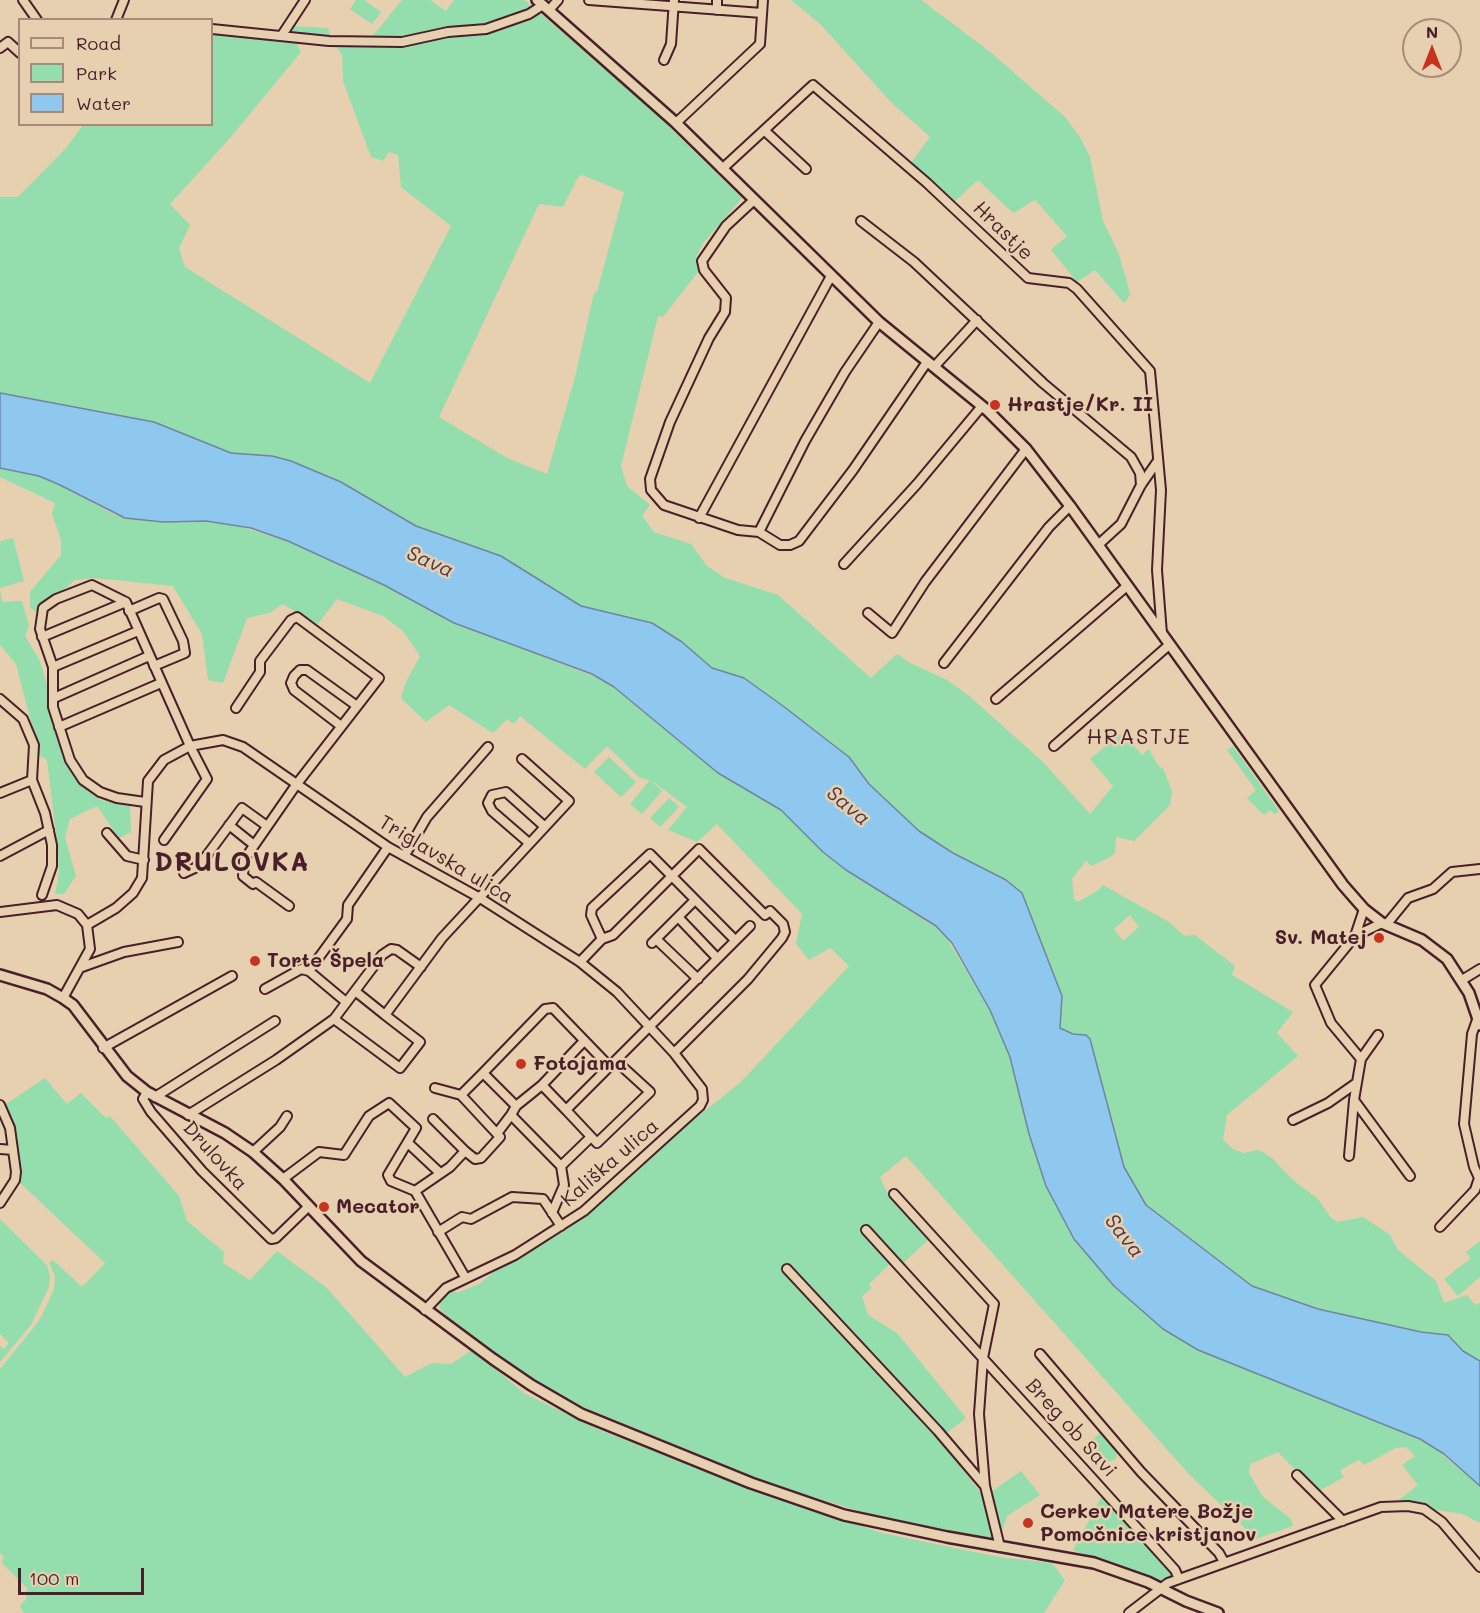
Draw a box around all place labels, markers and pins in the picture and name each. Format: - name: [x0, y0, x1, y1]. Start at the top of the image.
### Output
- place label: Hrastje/Kr. II: [1007, 393, 1153, 417]
- marker: Hrastje/Kr. II: [988, 398, 1002, 412]
- place label: Sv. Matej: [1275, 926, 1367, 950]
- marker: Sv. Matej: [1372, 931, 1386, 945]
- place label: Torte Špela: [267, 949, 384, 973]
- marker: Torte Špela: [248, 954, 262, 968]
- place label: Fotojama: [533, 1052, 627, 1076]
- marker: Fotojama: [514, 1057, 528, 1071]
- place label: Mecator: [336, 1195, 420, 1219]
- marker: Mecator: [317, 1200, 331, 1214]
- place label: Cerkev Matere Božje Pomočnice kristjanov: [1040, 1500, 1256, 1547]
- marker: Cerkev Matere Božje Pomočnice kristjanov: [1021, 1516, 1035, 1530]

